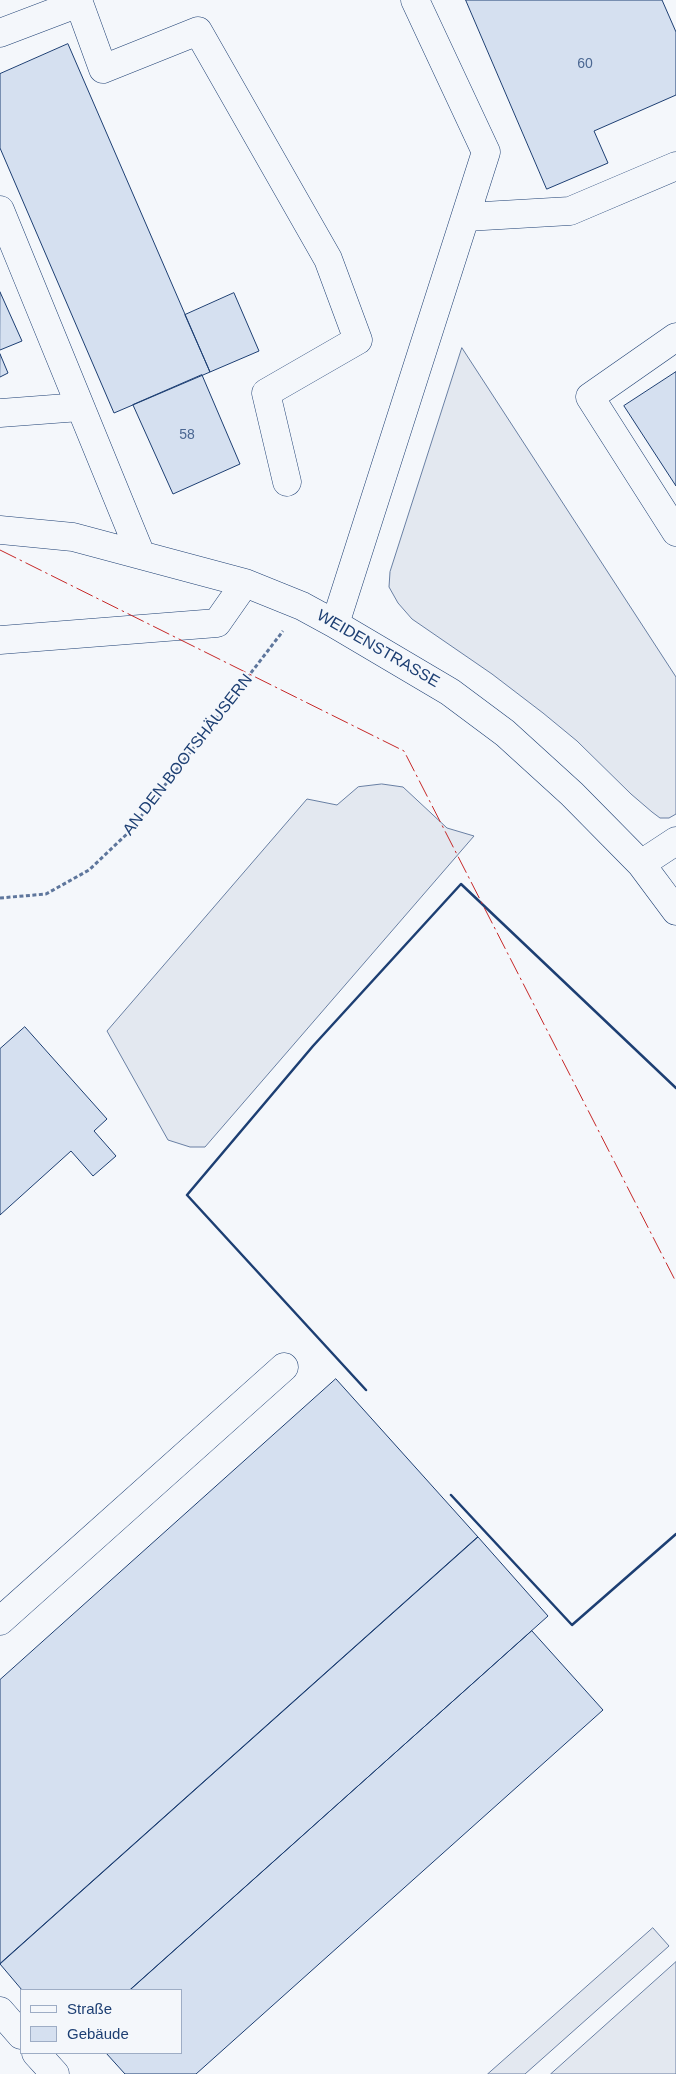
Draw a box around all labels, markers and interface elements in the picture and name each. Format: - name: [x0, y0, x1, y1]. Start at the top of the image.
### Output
- house number: 60: [577, 56, 593, 72]
- house number: 58: [179, 427, 195, 443]
- street label: WEIDENSTRASSE: [313, 606, 443, 692]
- street label: AN DEN BOOTSHÄUSERN: [119, 671, 257, 839]
- legend: [20, 1989, 182, 2054]
- text: Straße: [67, 2000, 112, 2017]
- text: Gebäude: [67, 2025, 129, 2042]

